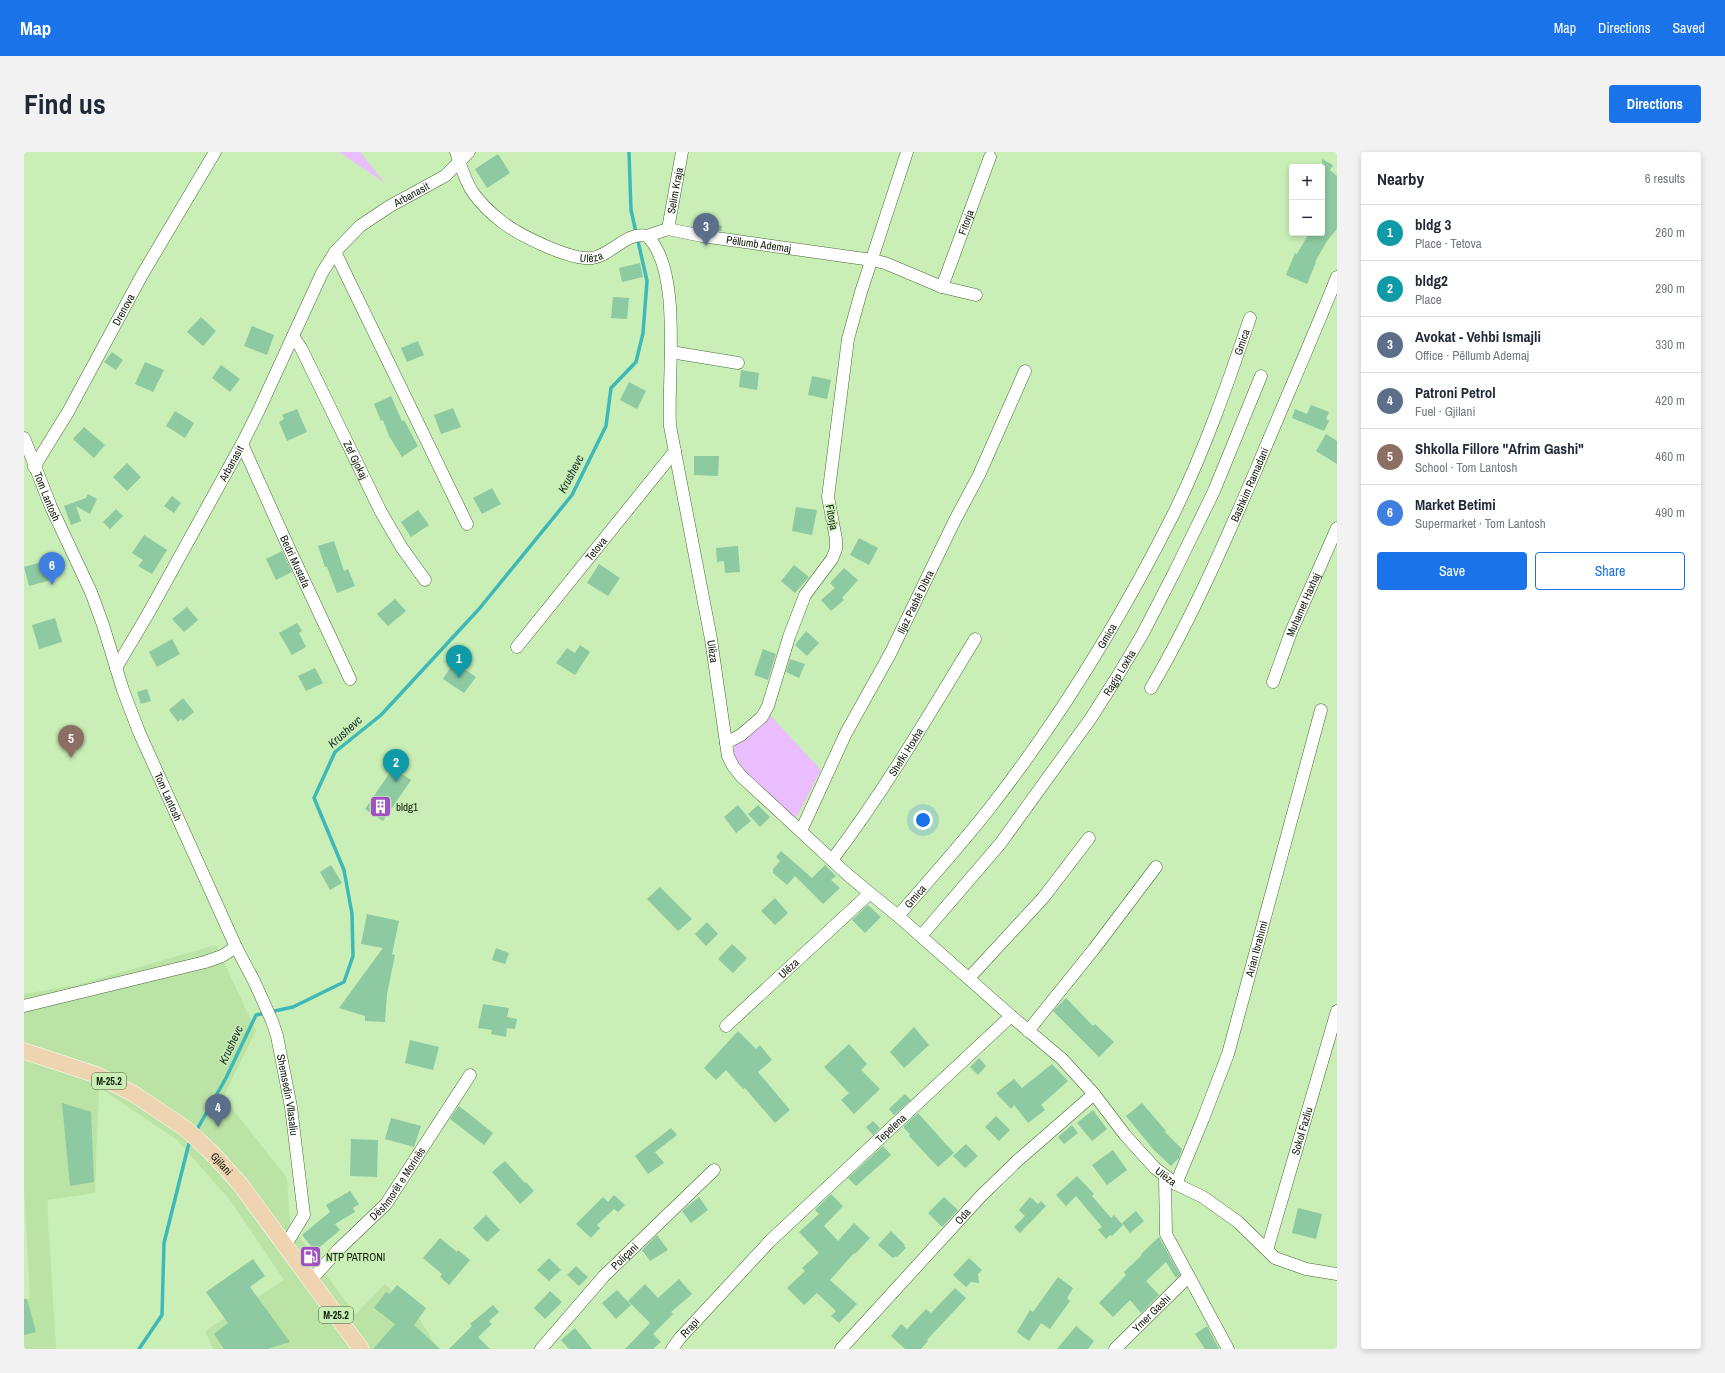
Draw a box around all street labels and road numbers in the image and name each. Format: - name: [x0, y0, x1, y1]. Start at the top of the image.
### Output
- street label: Selim Kraja: [664, 166, 686, 215]
- street label: Arbanasit: [390, 179, 432, 210]
- street label: Fitorja: [955, 208, 977, 237]
- street label: Pëllumb Ademaj: [725, 232, 792, 255]
- street label: Ulëza: [579, 248, 605, 265]
- street label: Drenova: [109, 291, 138, 328]
- street label: Gmica: [1231, 327, 1253, 357]
- street label: Zef Gjokaj: [340, 438, 371, 482]
- street label: Arbanasit: [215, 443, 247, 484]
- street label: Bashkim Ramadani: [1227, 445, 1272, 524]
- street label: Tom Lantosh: [31, 470, 64, 523]
- street label: Fitorja: [823, 503, 841, 531]
- street label: Bedri Mustafa: [277, 533, 313, 590]
- street label: Tetova: [582, 534, 610, 564]
- street label: Iljaz Pashë Dibra: [894, 568, 937, 636]
- street label: Muhamet Haxhaj: [1283, 571, 1323, 638]
- street label: Gmica: [1094, 621, 1120, 651]
- street label: Ulëza: [704, 639, 721, 664]
- street label: Ragip Loxha: [1100, 647, 1139, 698]
- street label: Shefki Hoxha: [885, 725, 926, 779]
- street label: Tom Lantosh: [151, 770, 185, 823]
- street label: Gmica: [901, 882, 929, 911]
- street label: Arian Ibrahimi: [1242, 919, 1271, 979]
- street label: Ulëza: [775, 955, 802, 981]
- street label: Shemsedin Vllasaliu: [274, 1053, 301, 1136]
- road number: M-25.2: [92, 1073, 126, 1089]
- street label: Sokol Fazliu: [1288, 1105, 1316, 1157]
- street label: Tepelena: [872, 1111, 909, 1146]
- street label: Dëshmorët e Morinës: [366, 1144, 428, 1223]
- street label: Gjilani: [208, 1149, 236, 1178]
- street label: Ulëza: [1153, 1164, 1179, 1189]
- street label: Oda: [952, 1205, 973, 1227]
- street label: Poliçani: [608, 1240, 641, 1273]
- street label: Ymer Gashi: [1129, 1291, 1173, 1335]
- road number: M-25.2: [319, 1307, 353, 1323]
- street label: Rrapi: [677, 1315, 702, 1340]

